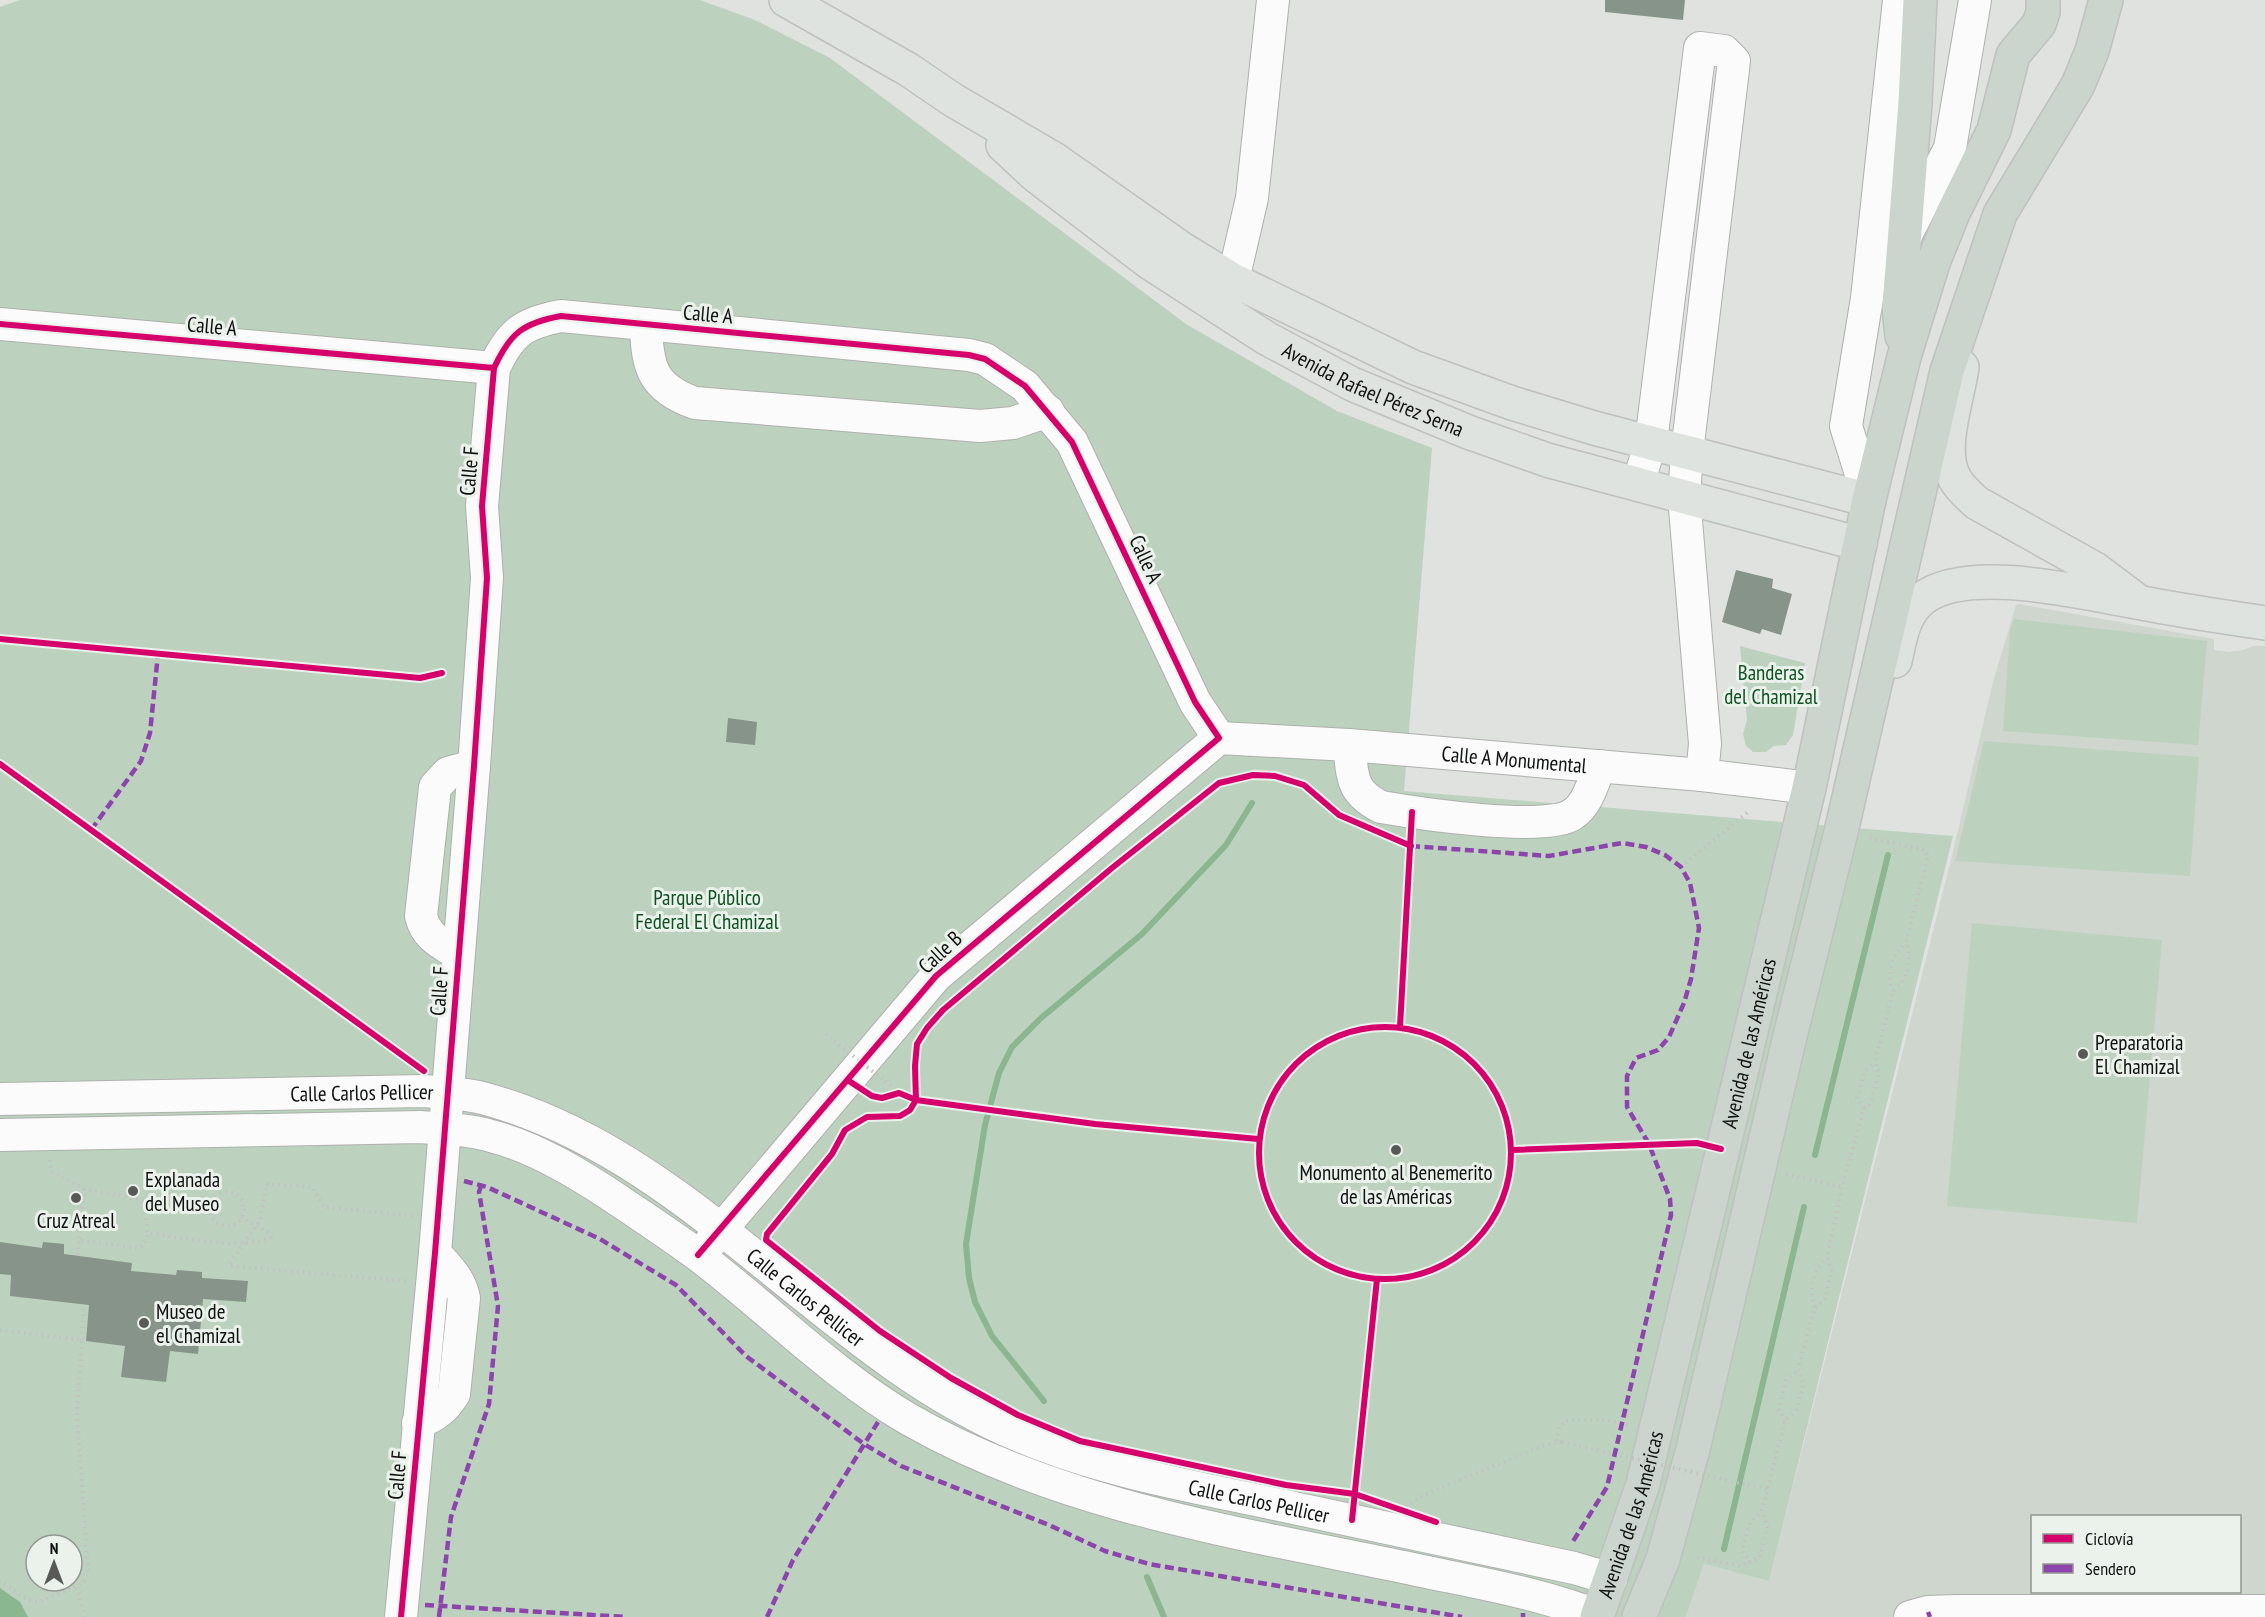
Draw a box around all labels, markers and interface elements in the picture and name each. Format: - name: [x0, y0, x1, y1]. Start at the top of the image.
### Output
- street label: Calle A: [682, 298, 734, 330]
- street label: Calle A: [186, 310, 238, 342]
- street label: Avenida Rafael Pérez Serna: [1278, 336, 1468, 442]
- street label: Calle F: [453, 445, 485, 497]
- street label: Calle A: [1123, 531, 1169, 587]
- park label: Banderas del Chamizal: [1724, 659, 1818, 710]
- street label: Calle A Monumental: [1441, 739, 1588, 779]
- park label: Parque Público Federal El Chamizal: [635, 884, 779, 935]
- street label: Calle B: [912, 925, 968, 979]
- street label: Avenida de las Américas: [1715, 955, 1781, 1131]
- street label: Calle F: [424, 965, 454, 1017]
- place label: Preparatoria El Chamizal: [2095, 1029, 2183, 1080]
- marker: Preparatoria El Chamizal: [2076, 1047, 2090, 1061]
- street label: Calle Carlos Pellicer: [290, 1077, 435, 1107]
- marker: Monumento al Benemerito de las Américas: [1389, 1143, 1403, 1157]
- place label: Monumento al Benemerito de las Américas: [1299, 1159, 1493, 1210]
- place label: Explanada del Museo: [145, 1166, 220, 1217]
- marker: Explanada del Museo: [126, 1184, 140, 1198]
- marker: Cruz Atreal: [69, 1191, 83, 1205]
- place label: Cruz Atreal: [37, 1207, 115, 1234]
- street label: Calle Carlos Pellicer: [742, 1242, 871, 1353]
- place label: Museo de el Chamizal: [156, 1298, 240, 1349]
- marker: Museo de el Chamizal: [137, 1316, 151, 1330]
- street label: Avenida de las Américas: [1591, 1428, 1669, 1602]
- street label: Calle F: [381, 1449, 413, 1501]
- street label: Calle Carlos Pellicer: [1186, 1473, 1332, 1529]
- legend: [2031, 1515, 2241, 1593]
- text: Ciclovía: [2085, 1527, 2133, 1550]
- north arrow: [24, 1533, 84, 1593]
- text: N: [50, 1538, 58, 1558]
- text: Sendero: [2085, 1557, 2136, 1580]

